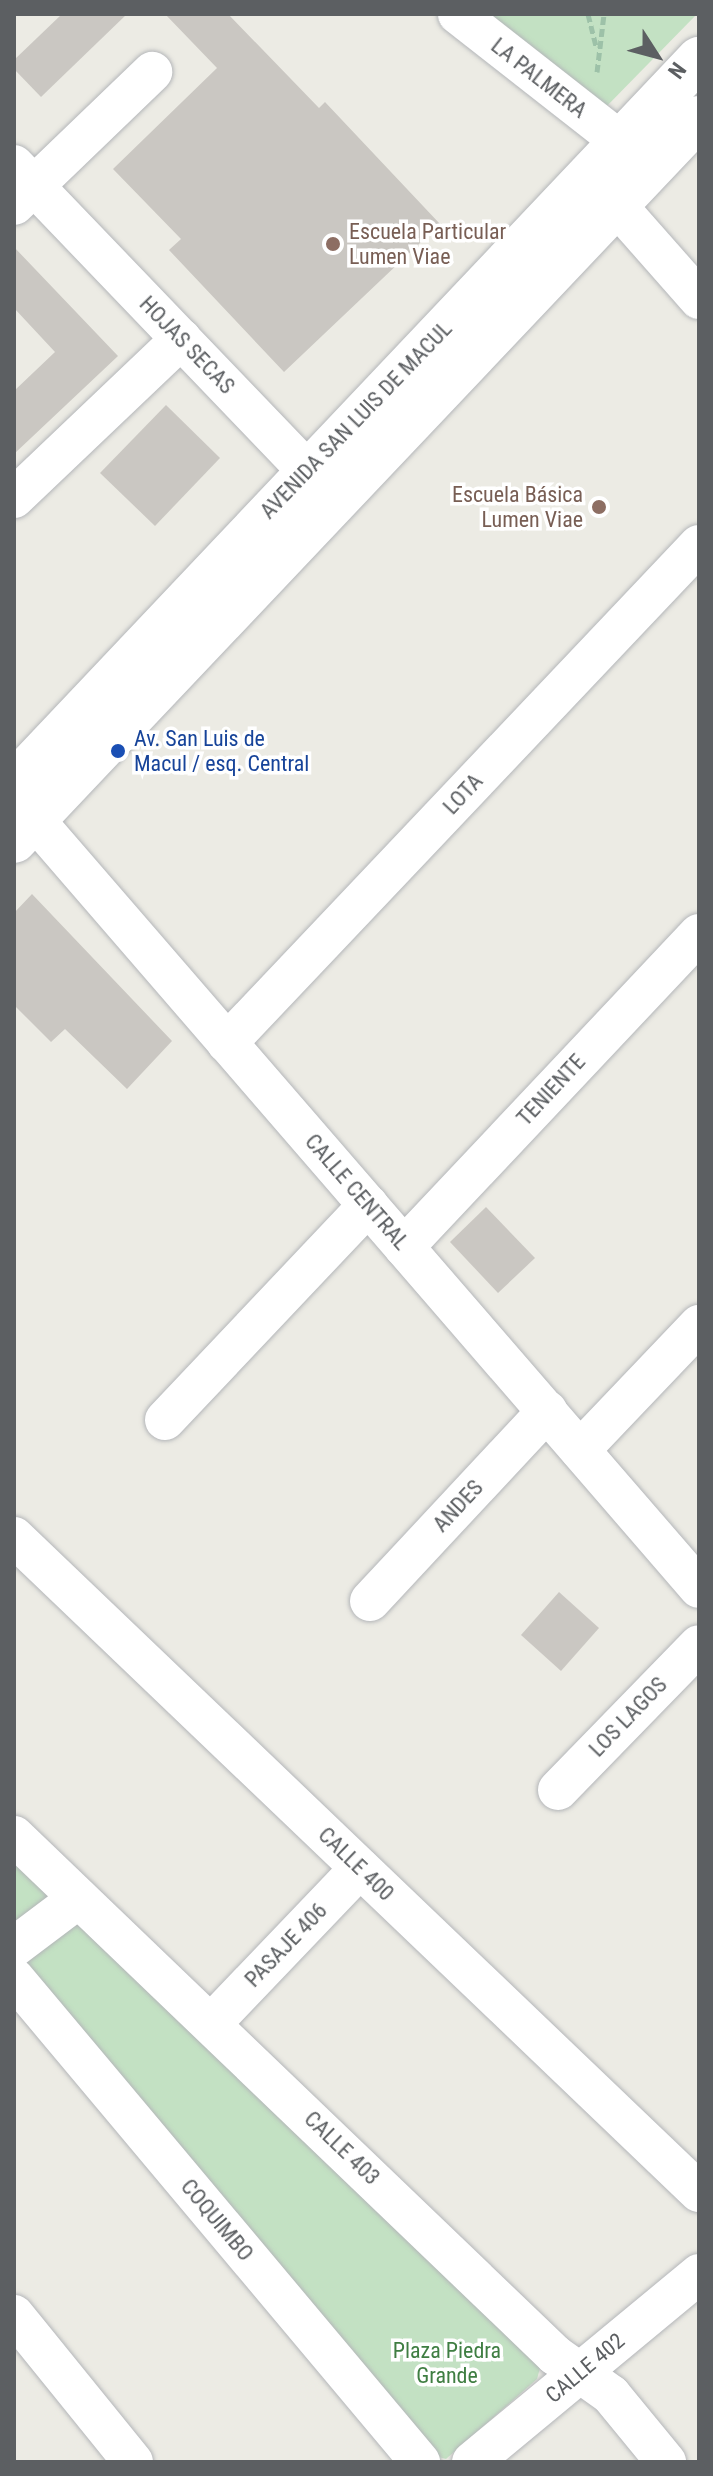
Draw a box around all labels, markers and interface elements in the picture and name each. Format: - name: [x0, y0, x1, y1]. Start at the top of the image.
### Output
- north arrow: [617, 16, 697, 96]
- street label: LA PALMERA: [486, 32, 592, 124]
- text: N: [663, 58, 691, 83]
- place label: Escuela Particular Lumen Viae: [349, 218, 506, 270]
- marker: Escuela Particular Lumen Viae: [324, 235, 342, 253]
- street label: HOJAS SECAS: [134, 291, 240, 399]
- street label: AVENIDA SAN LUIS DE MACUL: [255, 316, 457, 524]
- place label: Escuela Básica Lumen Viae: [452, 481, 583, 532]
- marker: Escuela Básica Lumen Viae: [590, 498, 608, 516]
- place label: Av. San Luis de Macul / esq. Central: [134, 725, 309, 776]
- marker: Av. San Luis de Macul / esq. Central: [109, 742, 127, 760]
- street label: LOTA: [438, 768, 488, 820]
- street label: TENIENTE: [511, 1049, 591, 1131]
- street label: CALLE CENTRAL: [299, 1129, 415, 1255]
- street label: ANDES: [427, 1475, 489, 1537]
- street label: LOS LAGOS: [584, 1672, 672, 1762]
- street label: CALLE 400: [313, 1822, 399, 1906]
- street label: PASAJE 406: [239, 1897, 333, 1993]
- street label: CALLE 403: [299, 2106, 385, 2190]
- street label: COQUIMBO: [175, 2174, 259, 2266]
- street label: CALLE 402: [540, 2327, 630, 2409]
- park label: Plaza Piedra Grande: [393, 2337, 501, 2388]

